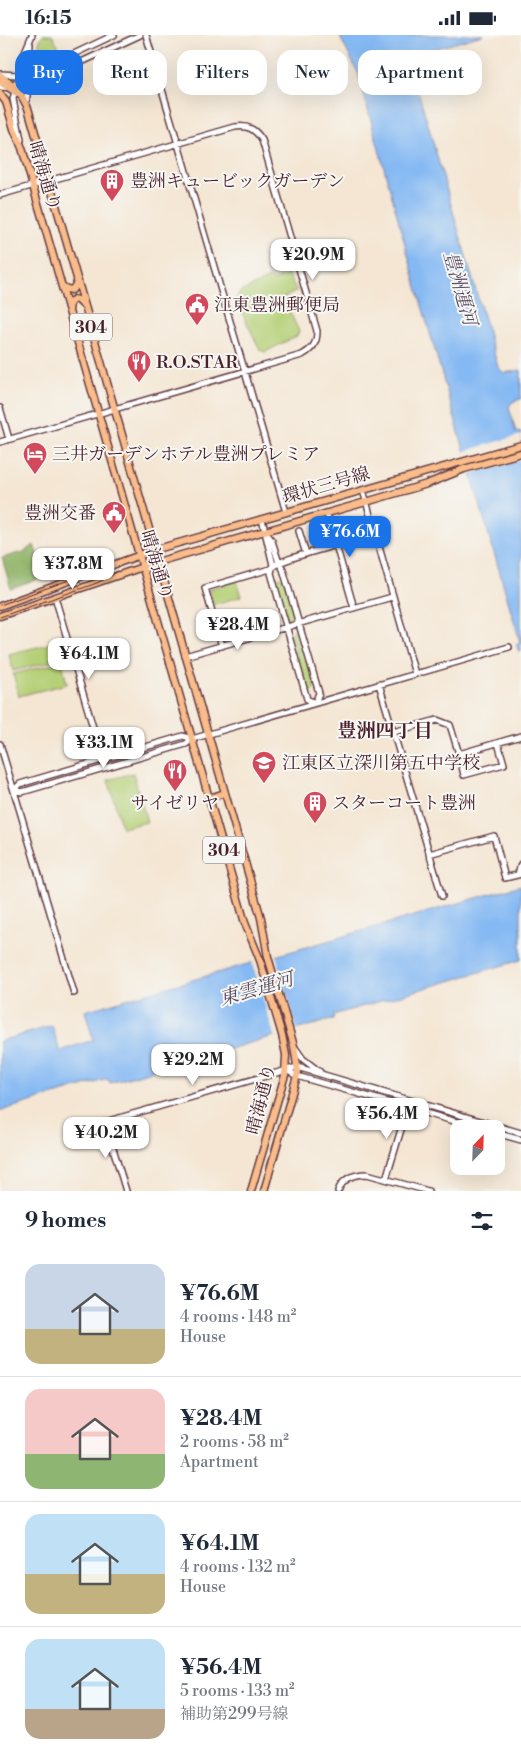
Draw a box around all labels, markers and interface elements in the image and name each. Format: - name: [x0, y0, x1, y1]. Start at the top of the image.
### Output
- text: 16:15: [25, 6, 72, 30]
- chip: Buy: [15, 50, 83, 95]
- chip: Rent: [93, 50, 167, 95]
- chip: Filters: [177, 50, 267, 95]
- chip: New: [277, 50, 348, 95]
- chip: Apartment: [358, 50, 482, 95]
- street label: 晴海通り: [23, 138, 66, 214]
- building icon: 豊洲キュービックガーデン: [99, 168, 125, 202]
- place label: 豊洲キュービックガーデン: [130, 170, 345, 193]
- pin: ¥20.9M: [272, 239, 354, 281]
- text: ¥20.9M: [281, 245, 345, 265]
- water label: 豊洲運河: [438, 248, 483, 331]
- public building icon: 江東豊洲郵便局: [184, 292, 210, 326]
- place label: 江東豊洲郵便局: [214, 294, 340, 317]
- road number: 304: [70, 313, 112, 341]
- restaurant icon: R.O.STAR: [126, 349, 152, 383]
- place label: R.O.STAR: [156, 351, 238, 374]
- hotel icon: 三井ガーデンホテル豊洲プレミア: [22, 441, 48, 475]
- place label: 三井ガーデンホテル豊洲プレミア: [52, 443, 320, 466]
- street label: 環状三号線: [280, 462, 373, 509]
- public building icon: 豊洲交番: [101, 500, 127, 534]
- place label: 豊洲交番: [24, 502, 96, 525]
- pin: ¥76.6M: [309, 515, 391, 558]
- text: ¥76.6M: [320, 522, 380, 542]
- street label: 晴海通り: [135, 527, 178, 603]
- pin: ¥37.8M: [32, 547, 114, 590]
- text: ¥37.8M: [43, 554, 103, 574]
- pin: ¥28.4M: [197, 609, 279, 651]
- text: ¥28.4M: [207, 615, 269, 635]
- pin: ¥64.1M: [48, 637, 130, 680]
- text: ¥64.1M: [59, 644, 119, 664]
- district label: 豊洲四丁目: [337, 719, 433, 743]
- pin: ¥33.1M: [63, 727, 145, 769]
- text: ¥33.1M: [75, 733, 133, 753]
- school or university icon: 江東区立深川第五中学校: [251, 750, 277, 784]
- place label: 江東区立深川第五中学校: [282, 752, 480, 775]
- restaurant icon: サイゼリヤ: [162, 758, 188, 792]
- building icon: スターコート豊洲: [302, 790, 328, 824]
- place label: サイゼリヤ: [131, 792, 219, 815]
- place label: スターコート豊洲: [332, 792, 476, 815]
- road number: 304: [203, 837, 245, 863]
- water label: 東雲運河: [216, 966, 299, 1011]
- pin: ¥29.2M: [152, 1043, 234, 1086]
- text: ¥29.2M: [162, 1050, 224, 1070]
- street label: 晴海通り: [242, 1061, 281, 1137]
- pin: ¥56.4M: [346, 1097, 428, 1140]
- text: ¥56.4M: [356, 1104, 418, 1124]
- pin: ¥40.2M: [65, 1117, 147, 1159]
- north arrow: [450, 1120, 505, 1175]
- map controls: [450, 1120, 505, 1175]
- text: ¥40.2M: [74, 1123, 138, 1143]
- icon: filters: [468, 1207, 496, 1235]
- text: 9 homes: [25, 1208, 106, 1234]
- text: ¥76.6M: [180, 1281, 259, 1307]
- icon: home: [65, 1284, 125, 1344]
- text: 4 rooms · 148 m²: [180, 1307, 296, 1327]
- text: House: [180, 1327, 226, 1347]
- text: ¥28.4M: [180, 1406, 262, 1432]
- icon: home: [65, 1409, 125, 1469]
- text: 2 rooms · 58 m²: [180, 1432, 289, 1452]
- text: Apartment: [180, 1452, 259, 1472]
- text: ¥64.1M: [180, 1531, 259, 1557]
- icon: home: [65, 1534, 125, 1594]
- text: 4 rooms · 132 m²: [180, 1557, 296, 1577]
- text: House: [180, 1577, 226, 1597]
- text: ¥56.4M: [180, 1655, 262, 1681]
- icon: home: [65, 1659, 125, 1719]
- text: 5 rooms · 133 m²: [180, 1681, 295, 1701]
- text: 補助第299号線: [180, 1704, 289, 1724]

